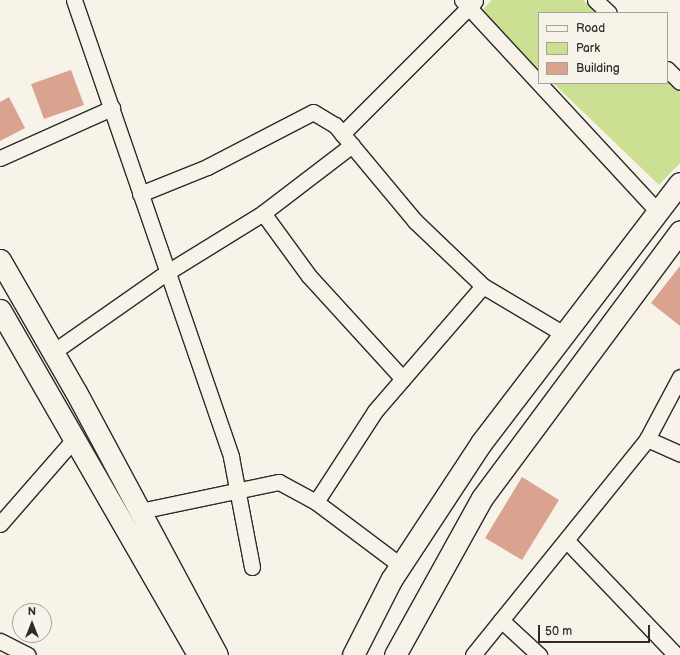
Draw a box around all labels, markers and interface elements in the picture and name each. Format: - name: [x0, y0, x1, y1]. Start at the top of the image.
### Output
- legend: [538, 12, 668, 84]
- text: Road: [576, 21, 605, 36]
- text: Park: [576, 41, 600, 56]
- text: Building: [576, 61, 620, 76]
- north arrow: [12, 603, 52, 643]
- text: N: [28, 605, 36, 618]
- scale bar: [540, 617, 652, 643]
- text: 50 m: [545, 624, 572, 639]

